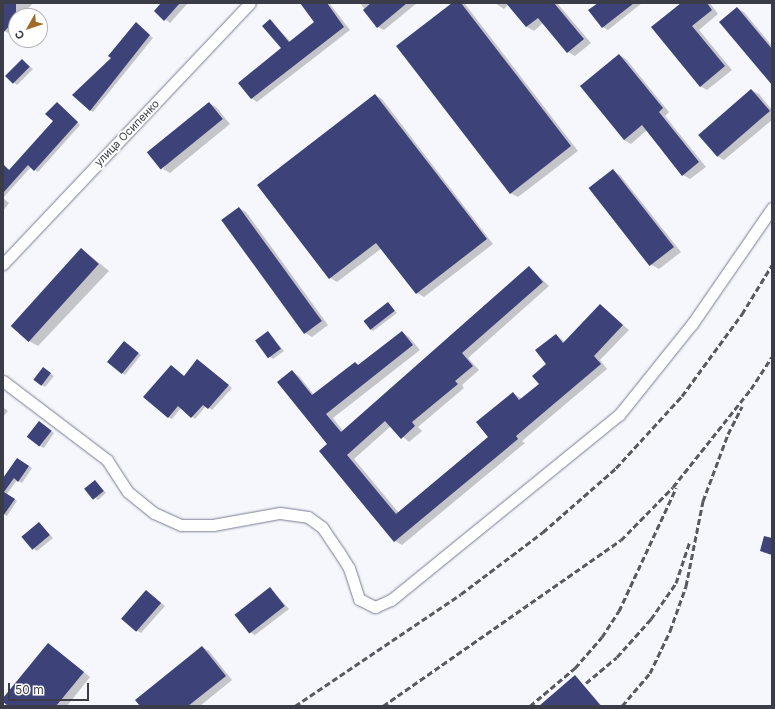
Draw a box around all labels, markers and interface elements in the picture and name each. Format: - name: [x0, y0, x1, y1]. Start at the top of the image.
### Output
- north arrow: [8, 8, 48, 48]
- text: С: [11, 27, 27, 42]
- street label: улица Осипенко: [92, 97, 162, 169]
- scale bar: [10, 675, 91, 701]
- text: 50 m: [15, 682, 44, 697]

